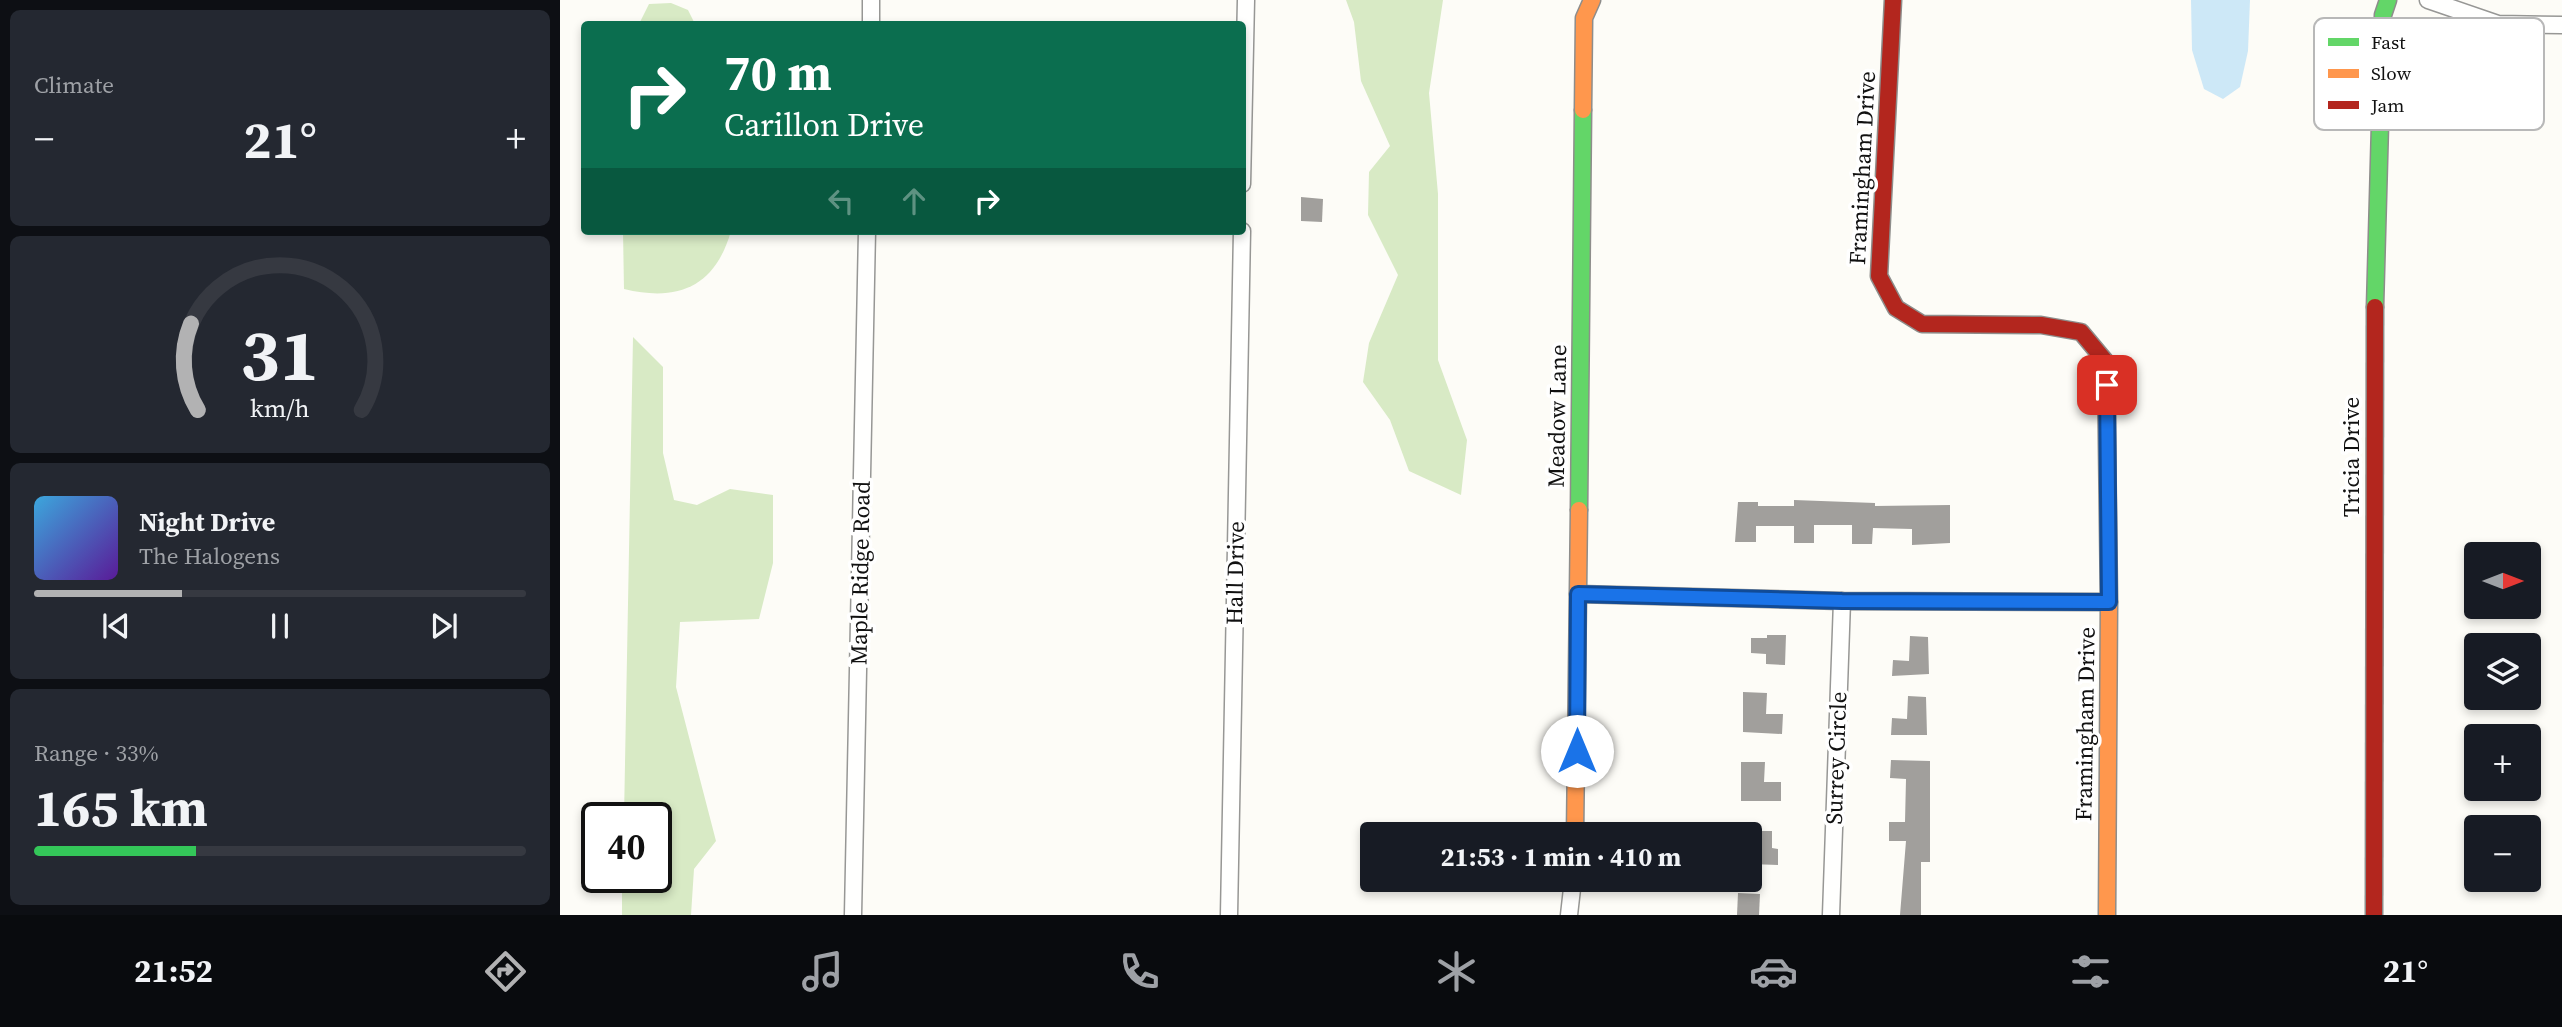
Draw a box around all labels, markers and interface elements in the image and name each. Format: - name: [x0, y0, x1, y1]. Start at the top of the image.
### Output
- legend: [2314, 18, 2544, 130]
- text: Fast: [2371, 29, 2406, 55]
- text: 70 m: [724, 39, 832, 106]
- icon: right: [609, 49, 700, 140]
- text: Slow: [2371, 60, 2412, 86]
- text: Climate: [34, 69, 114, 101]
- street label: Framingham Drive: [1841, 70, 1883, 266]
- text: Jam: [2370, 92, 2404, 118]
- text: Carillon Drive: [724, 103, 924, 147]
- text: 21°: [243, 104, 317, 175]
- text: −: [34, 113, 54, 165]
- text: +: [506, 113, 526, 165]
- icon: left: [822, 182, 860, 220]
- icon: ahead: [895, 182, 933, 220]
- icon: right: [968, 182, 1006, 220]
- text: 31: [241, 306, 319, 405]
- street label: Meadow Lane: [1540, 344, 1574, 488]
- pin: [2077, 355, 2137, 415]
- icon: arrive: [2088, 366, 2126, 404]
- text: km/h: [250, 391, 310, 425]
- street label: Tricia Drive: [2335, 397, 2367, 517]
- street label: Maple Ridge Road: [842, 481, 878, 665]
- text: Night Drive: [139, 504, 275, 540]
- street label: Hall Drive: [1218, 521, 1252, 625]
- text: The Halogens: [139, 540, 280, 572]
- north arrow: [2464, 542, 2541, 620]
- map controls: [2464, 542, 2541, 892]
- icon: previous: [97, 607, 135, 645]
- icon: pause: [261, 607, 299, 645]
- icon: next: [425, 607, 463, 645]
- street label: Framingham Drive: [2067, 627, 2103, 821]
- button: layers: [2464, 633, 2541, 710]
- street label: Surrey Circle: [1818, 691, 1854, 825]
- position arrow: [1540, 714, 1614, 788]
- button: +: [2464, 724, 2541, 801]
- text: Range · 33%: [34, 737, 159, 769]
- text: 165 km: [34, 772, 208, 843]
- speed limit sign: 40: [581, 802, 672, 893]
- button: −: [2464, 815, 2541, 892]
- text: 21:53 · 1 min · 410 m: [1441, 839, 1681, 875]
- icon: directions: [481, 947, 530, 996]
- icon: music: [798, 947, 847, 996]
- icon: phone: [1115, 947, 1164, 996]
- icon: climate: [1432, 947, 1481, 996]
- icon: car: [1749, 947, 1798, 996]
- icon: filters: [2066, 947, 2115, 996]
- text: 21:52: [134, 949, 213, 993]
- text: 21°: [2383, 949, 2428, 993]

